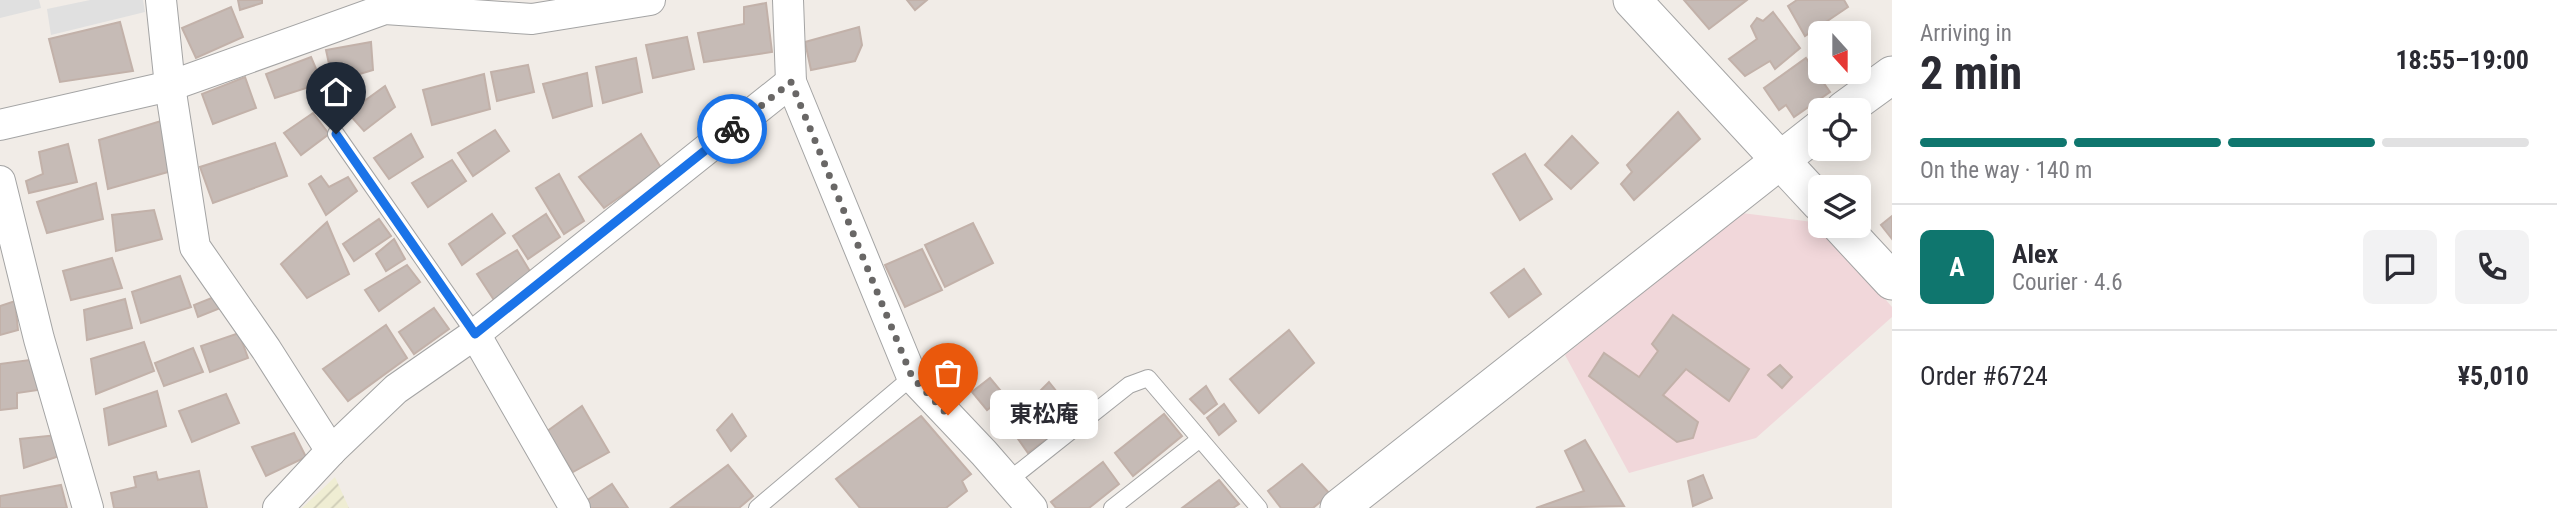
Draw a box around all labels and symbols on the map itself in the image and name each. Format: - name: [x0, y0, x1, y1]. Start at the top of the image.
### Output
- north arrow: [1808, 21, 1871, 84]
- pin: [306, 62, 366, 134]
- courier: [697, 94, 767, 164]
- pin: [918, 343, 978, 415]
- callout: 東松庵: [990, 390, 1098, 440]

